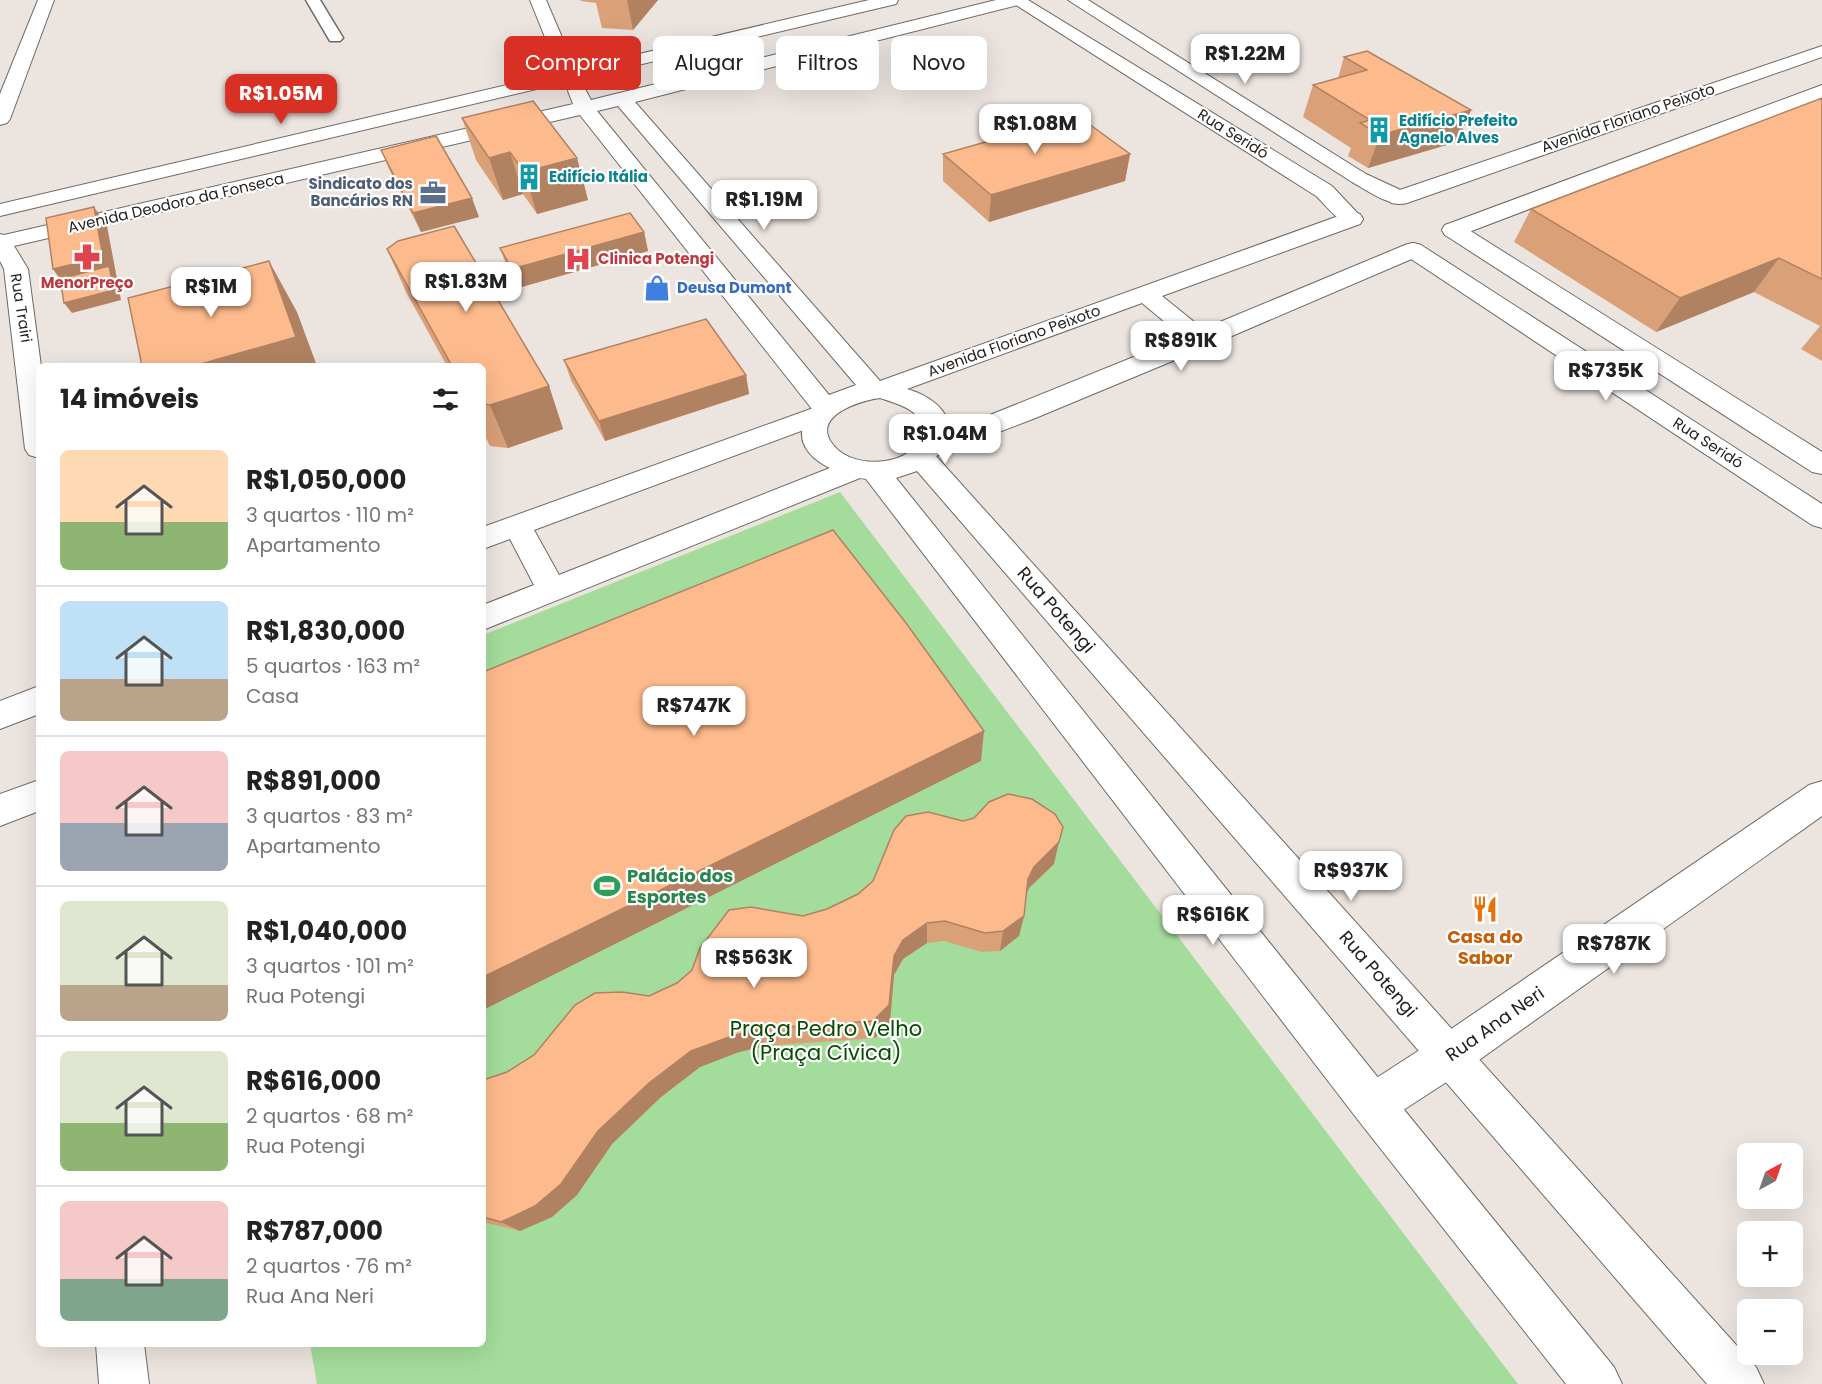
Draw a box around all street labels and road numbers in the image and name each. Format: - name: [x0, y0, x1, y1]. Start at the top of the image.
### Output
- street label: Avenida Floriano Peixoto: [1538, 78, 1717, 157]
- street label: Rua Seridó: [1194, 103, 1273, 164]
- street label: Avenida Deodoro da Fonseca: [66, 167, 286, 238]
- street label: Rua Trairi: [6, 272, 37, 344]
- street label: Avenida Floriano Peixoto: [925, 299, 1103, 382]
- street label: Rua Seridó: [1669, 412, 1748, 473]
- street label: Rua Potengi: [1012, 561, 1101, 658]
- street label: Rua Potengi: [1334, 925, 1423, 1022]
- street label: Rua Ana Neri: [1440, 980, 1549, 1067]

